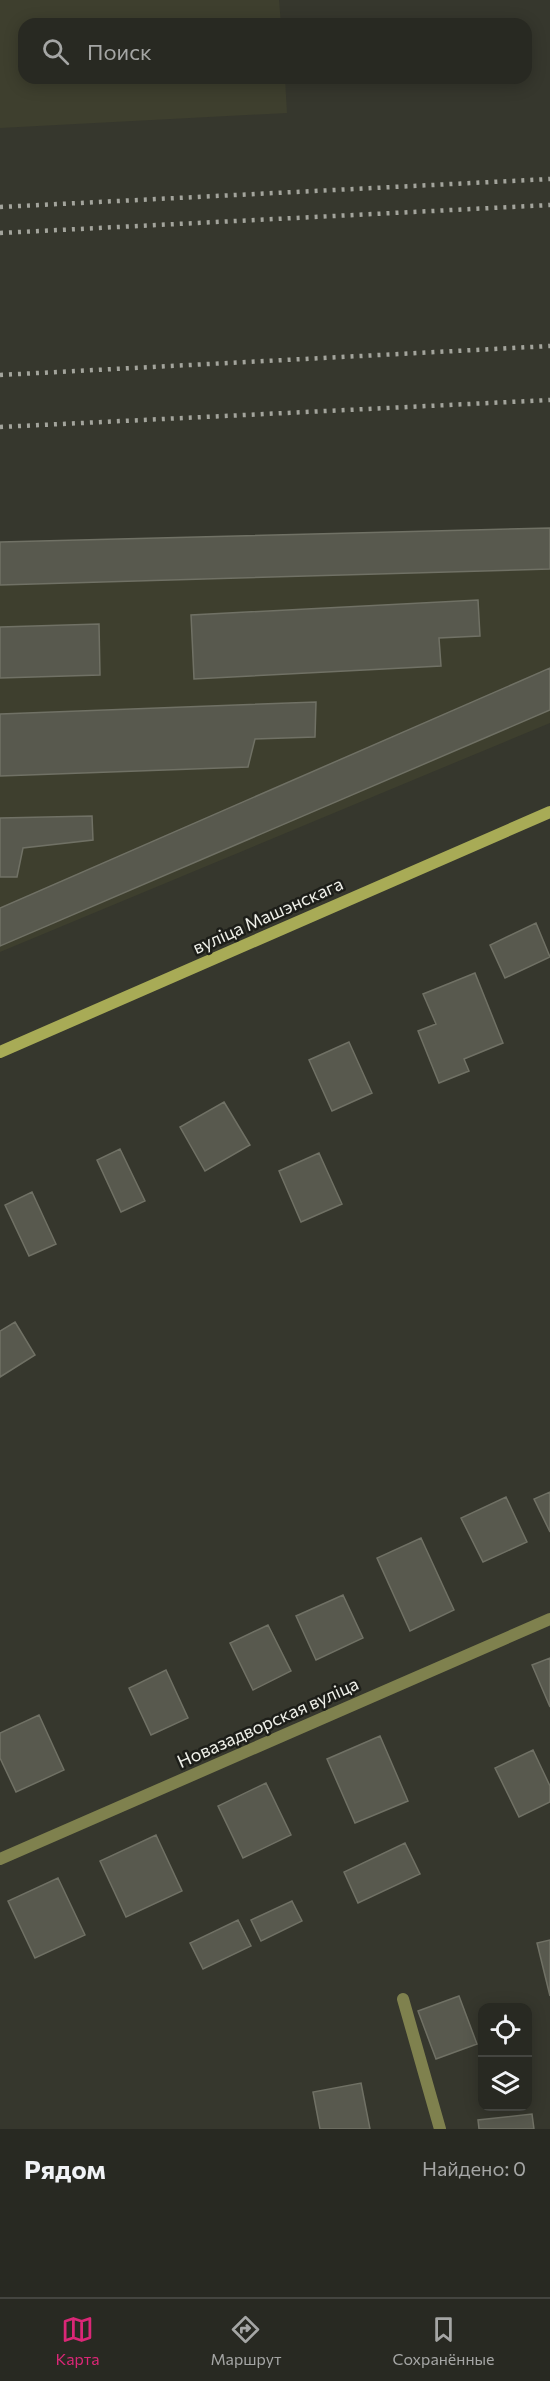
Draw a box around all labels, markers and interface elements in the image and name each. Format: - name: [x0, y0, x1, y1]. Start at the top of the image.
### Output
- search box: [18, 18, 532, 84]
- icon: search: [39, 35, 72, 68]
- text: Поиск: [87, 38, 152, 65]
- street label: вуліца Машэнскага: [189, 872, 346, 958]
- street label: Новазадворская вуліца: [173, 1672, 362, 1772]
- map controls: [478, 2003, 532, 2111]
- button: locate: [478, 2003, 532, 2057]
- button: layers: [478, 2057, 532, 2111]
- text: Рядом: [24, 2153, 106, 2184]
- text: Найдено: 0: [422, 2156, 526, 2180]
- tab: Карта: [55, 2313, 100, 2368]
- tab: Маршрут: [210, 2313, 282, 2368]
- tab: Сохранённые: [392, 2313, 495, 2368]

